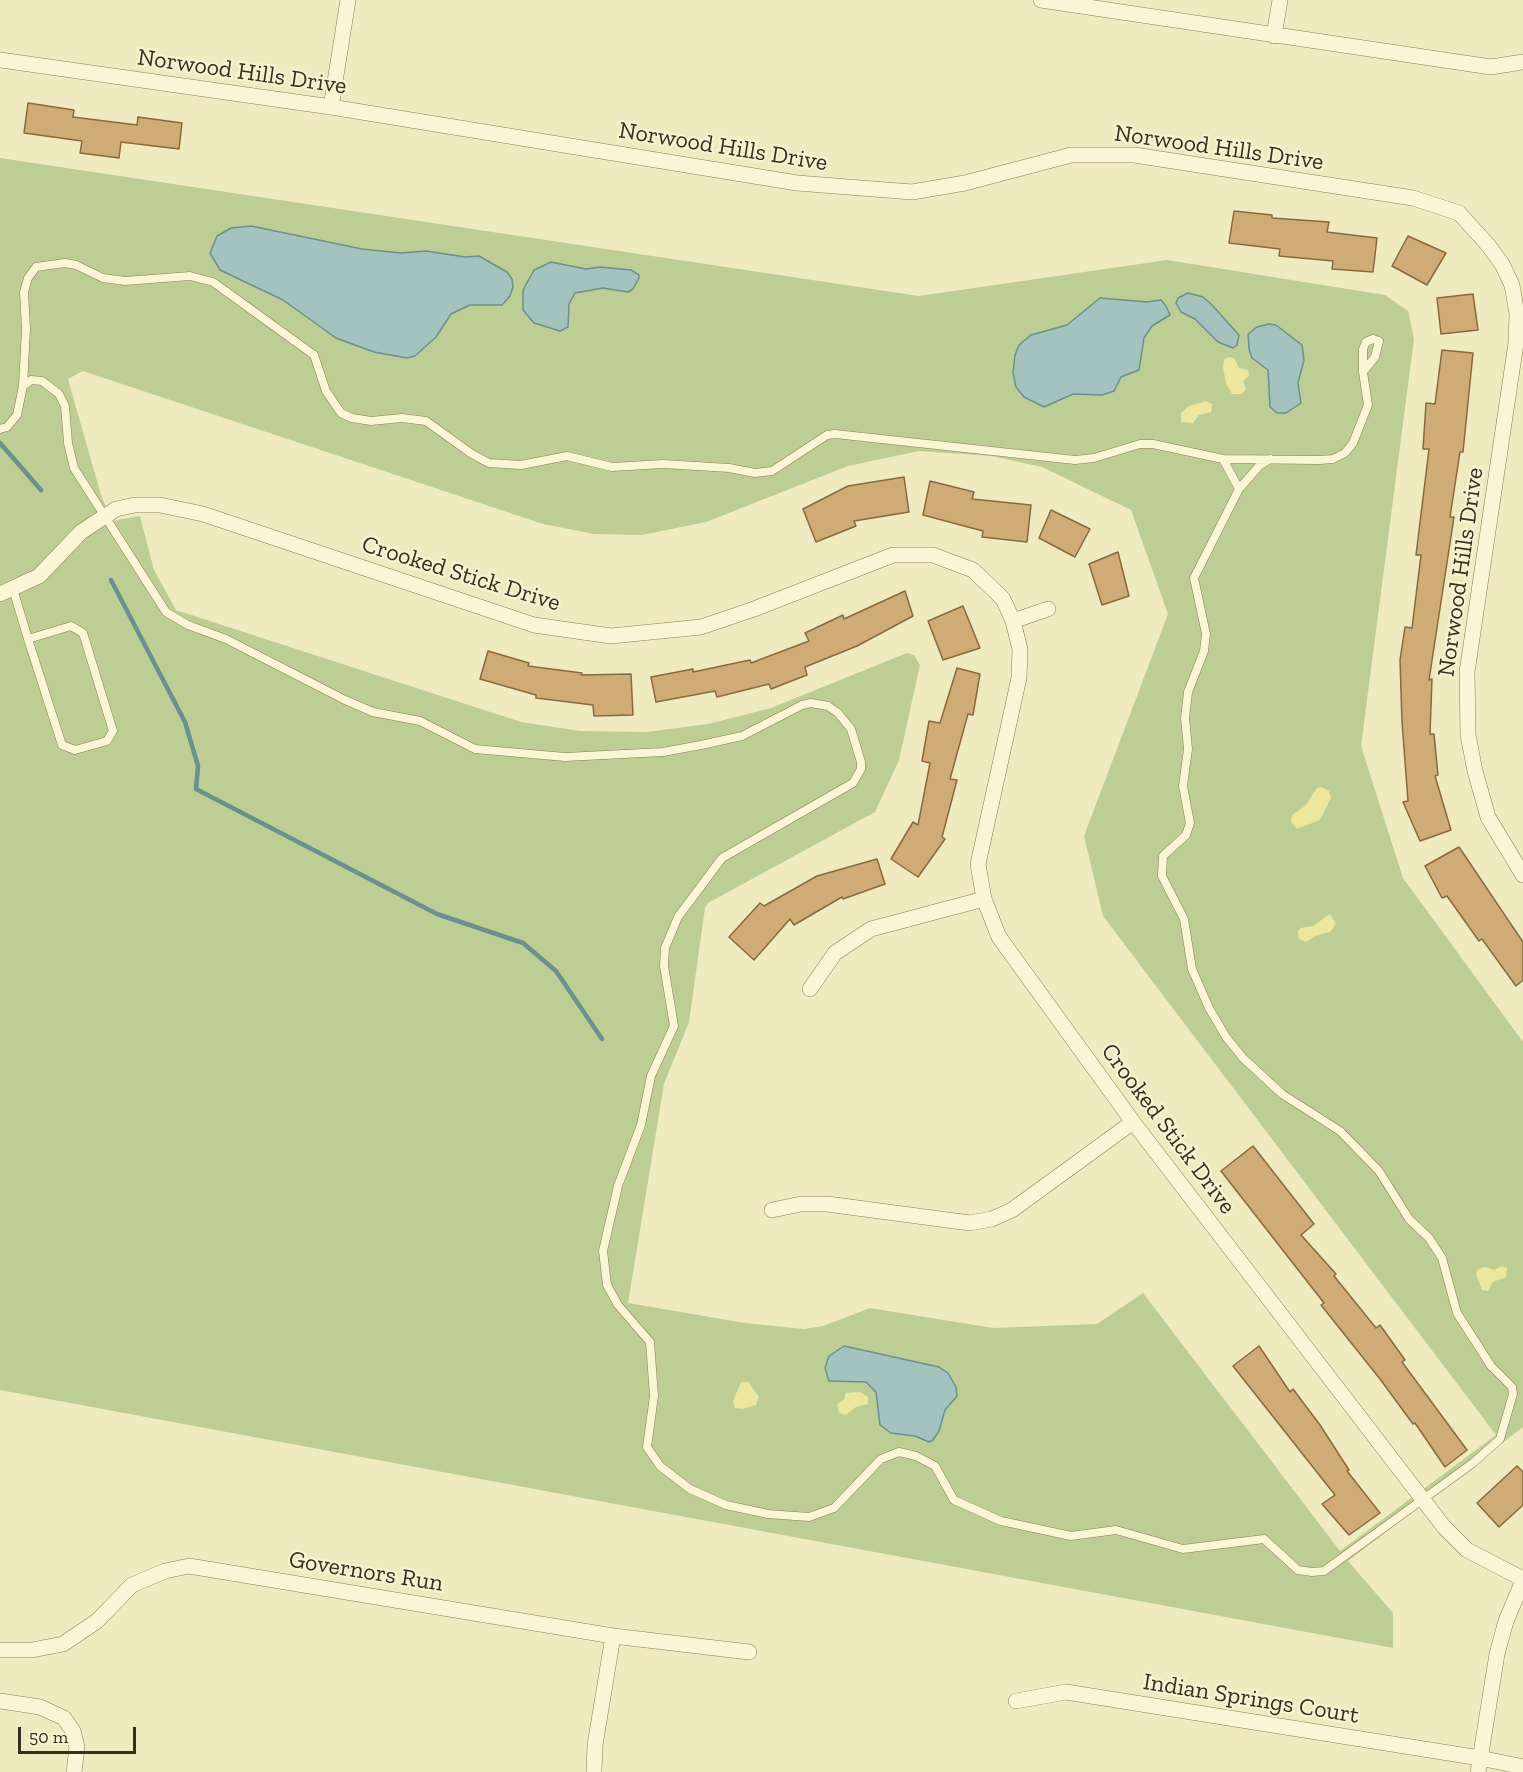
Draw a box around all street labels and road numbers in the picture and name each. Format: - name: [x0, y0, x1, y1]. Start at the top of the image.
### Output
- street label: Norwood Hills Drive: [136, 43, 348, 101]
- street label: Norwood Hills Drive: [617, 116, 829, 178]
- street label: Norwood Hills Drive: [1113, 119, 1325, 177]
- street label: Norwood Hills Drive: [1432, 466, 1490, 678]
- street label: Crooked Stick Drive: [358, 530, 564, 618]
- street label: Crooked Stick Drive: [1094, 1038, 1242, 1220]
- street label: Governors Run: [287, 1546, 445, 1598]
- street label: Indian Springs Court: [1141, 1668, 1361, 1730]

